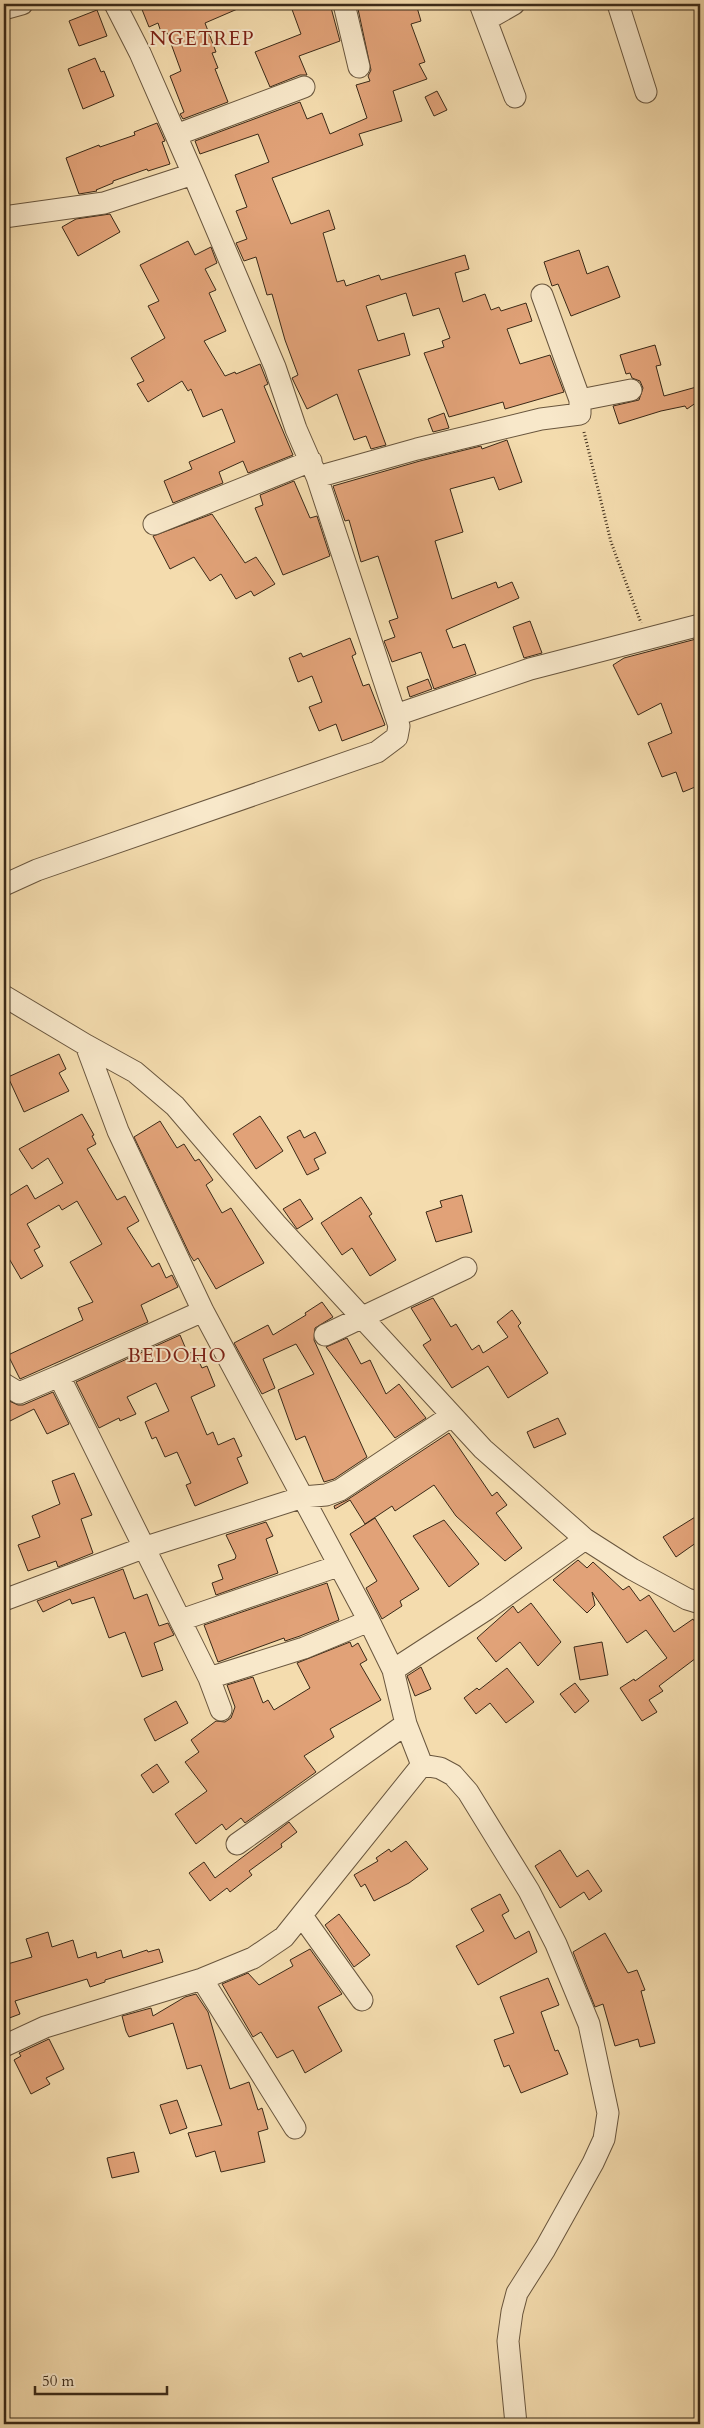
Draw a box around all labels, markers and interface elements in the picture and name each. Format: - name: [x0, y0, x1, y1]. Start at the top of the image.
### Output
- district label: NGETREP: [150, 25, 254, 52]
- district label: BEDOHO: [127, 1342, 227, 1369]
- scale bar: [35, 2363, 168, 2395]
- text: 50 m: [42, 2371, 74, 2391]

